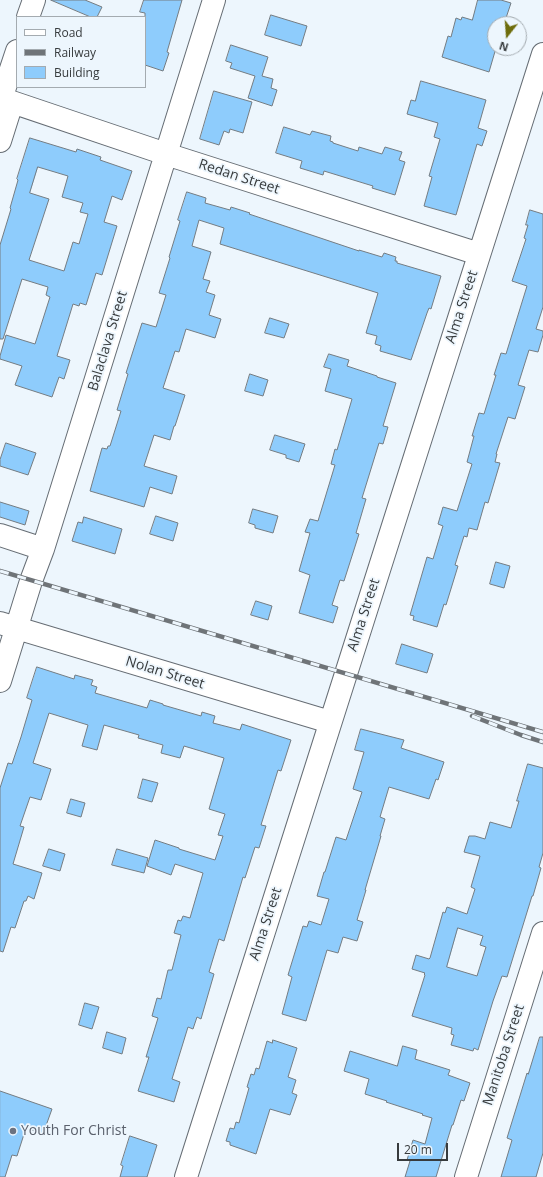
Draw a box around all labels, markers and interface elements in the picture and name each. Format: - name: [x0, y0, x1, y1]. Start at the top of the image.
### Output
- legend: [16, 16, 146, 88]
- north arrow: [487, 16, 527, 56]
- text: Road: [54, 24, 83, 41]
- text: N: [497, 39, 510, 55]
- text: Railway: [54, 44, 96, 61]
- text: Building: [54, 64, 99, 81]
- street label: Redan Street: [196, 156, 282, 198]
- street label: Alma Street: [442, 268, 482, 346]
- street label: Balaclava Street: [85, 289, 131, 393]
- street label: Alma Street: [344, 576, 384, 654]
- street label: Nolan Street: [124, 653, 206, 693]
- street label: Alma Street: [246, 885, 286, 963]
- street label: Manitoba Street: [480, 1002, 528, 1108]
- place label: Youth For Christ: [21, 1123, 126, 1139]
- marker: Youth For Christ: [8, 1126, 18, 1136]
- scale bar: [399, 1135, 450, 1161]
- text: 20 m: [404, 1141, 432, 1158]

